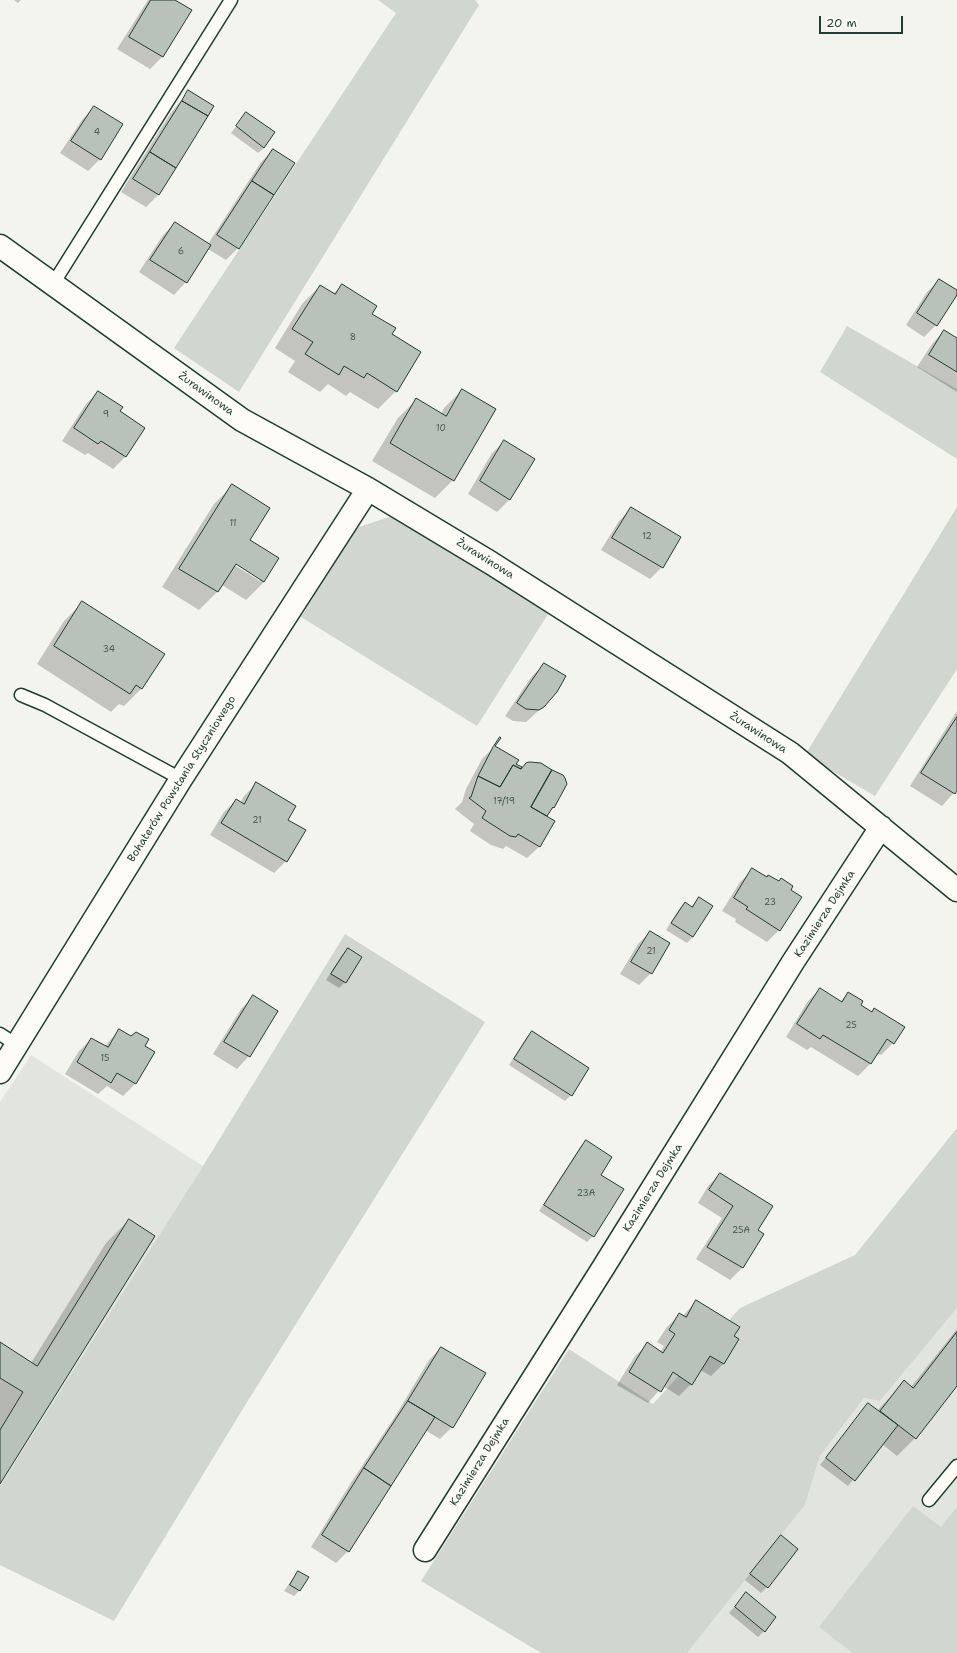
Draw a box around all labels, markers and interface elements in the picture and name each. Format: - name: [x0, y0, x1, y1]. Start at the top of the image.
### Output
- scale bar: [821, 8, 905, 34]
- text: 20 m: [826, 15, 857, 31]
- house number: 4: [94, 128, 100, 138]
- house number: 6: [178, 247, 184, 257]
- house number: 8: [350, 333, 356, 343]
- street label: Żurawinowa: [176, 369, 236, 419]
- house number: 9: [103, 410, 109, 420]
- house number: 10: [436, 424, 446, 434]
- house number: 11: [229, 519, 237, 529]
- house number: 12: [642, 532, 652, 542]
- street label: Żurawinowa: [454, 536, 516, 582]
- house number: 34: [103, 645, 115, 655]
- street label: Bohaterów Powstania Styczniowego: [125, 693, 239, 865]
- street label: Żurawinowa: [727, 710, 789, 756]
- house number: 17/19: [493, 797, 515, 807]
- house number: 21: [252, 816, 262, 826]
- street label: Kazimierza Dejmka: [792, 868, 858, 960]
- house number: 23: [764, 898, 776, 908]
- house number: 21: [646, 947, 656, 957]
- house number: 25: [845, 1021, 857, 1031]
- house number: 15: [100, 1054, 110, 1064]
- street label: Kazimierza Dejmka: [621, 1142, 685, 1234]
- house number: 23A: [577, 1189, 595, 1199]
- house number: 25A: [732, 1226, 750, 1236]
- street label: Kazimierza Dejmka: [448, 1416, 512, 1508]

